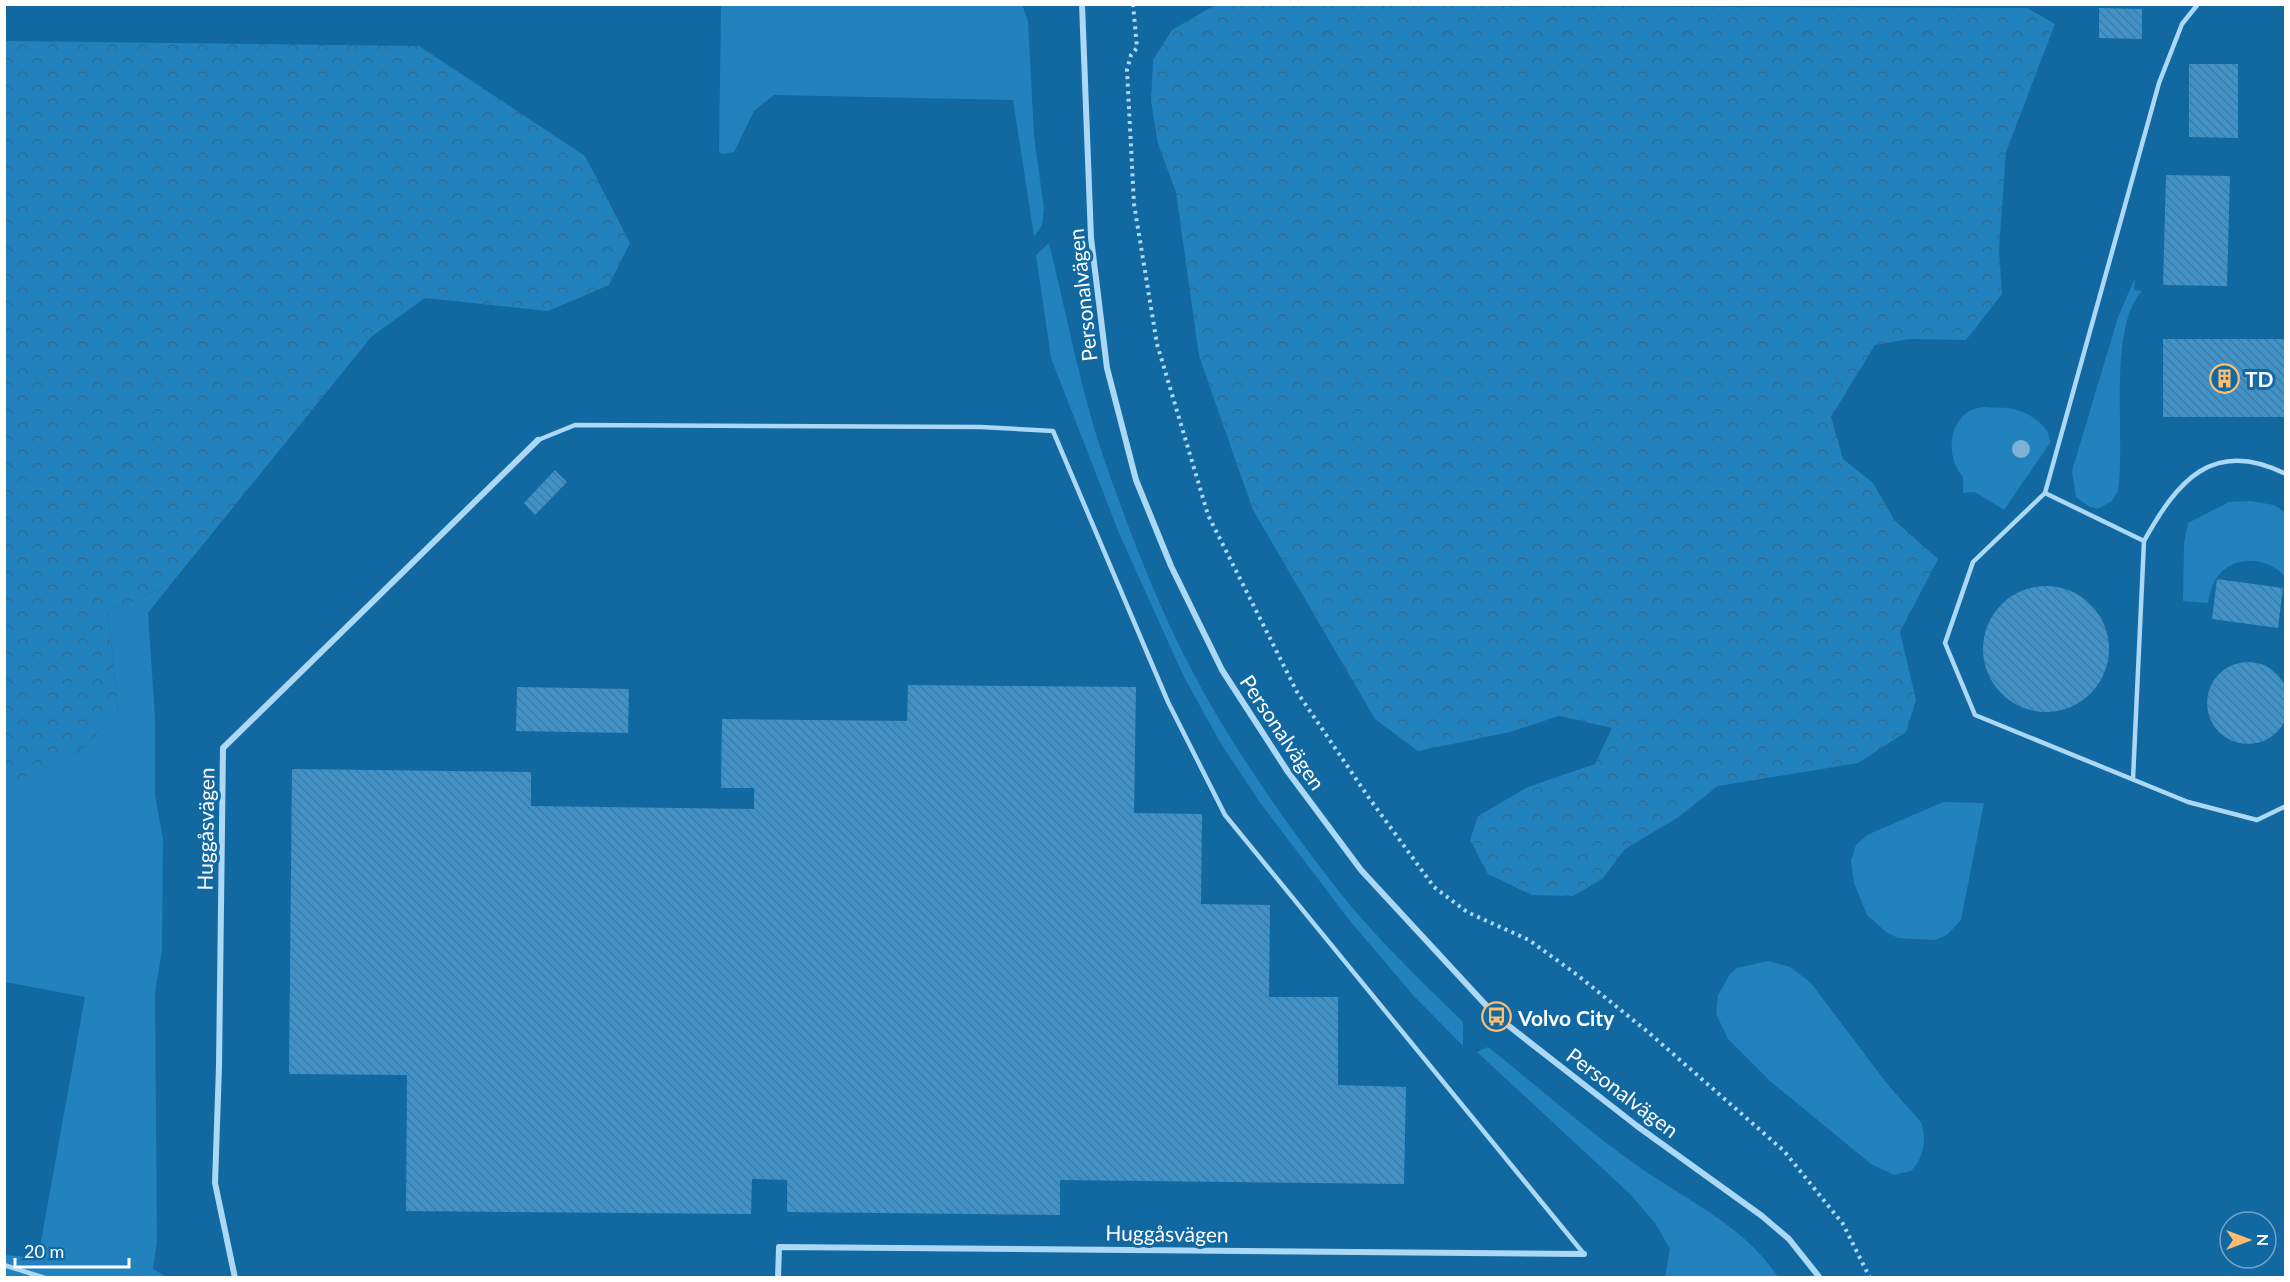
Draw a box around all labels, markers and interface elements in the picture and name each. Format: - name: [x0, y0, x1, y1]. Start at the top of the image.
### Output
- street label: Personalvägen: [1063, 227, 1101, 363]
- building icon: TD: [2208, 362, 2240, 394]
- place label: TD: [2245, 366, 2274, 391]
- street label: Personalvägen: [1235, 670, 1331, 794]
- street label: Huggåsvägen: [191, 767, 219, 891]
- bus stop icon: Volvo City: [1481, 1001, 1513, 1033]
- place label: Volvo City: [1517, 1005, 1615, 1030]
- street label: Personalvägen: [1562, 1042, 1684, 1142]
- north arrow: [2218, 1210, 2278, 1270]
- street label: Huggåsvägen: [1105, 1219, 1229, 1247]
- scale bar: [15, 1231, 129, 1269]
- text: N: [2254, 1234, 2273, 1246]
- text: 20 m: [24, 1240, 64, 1262]

